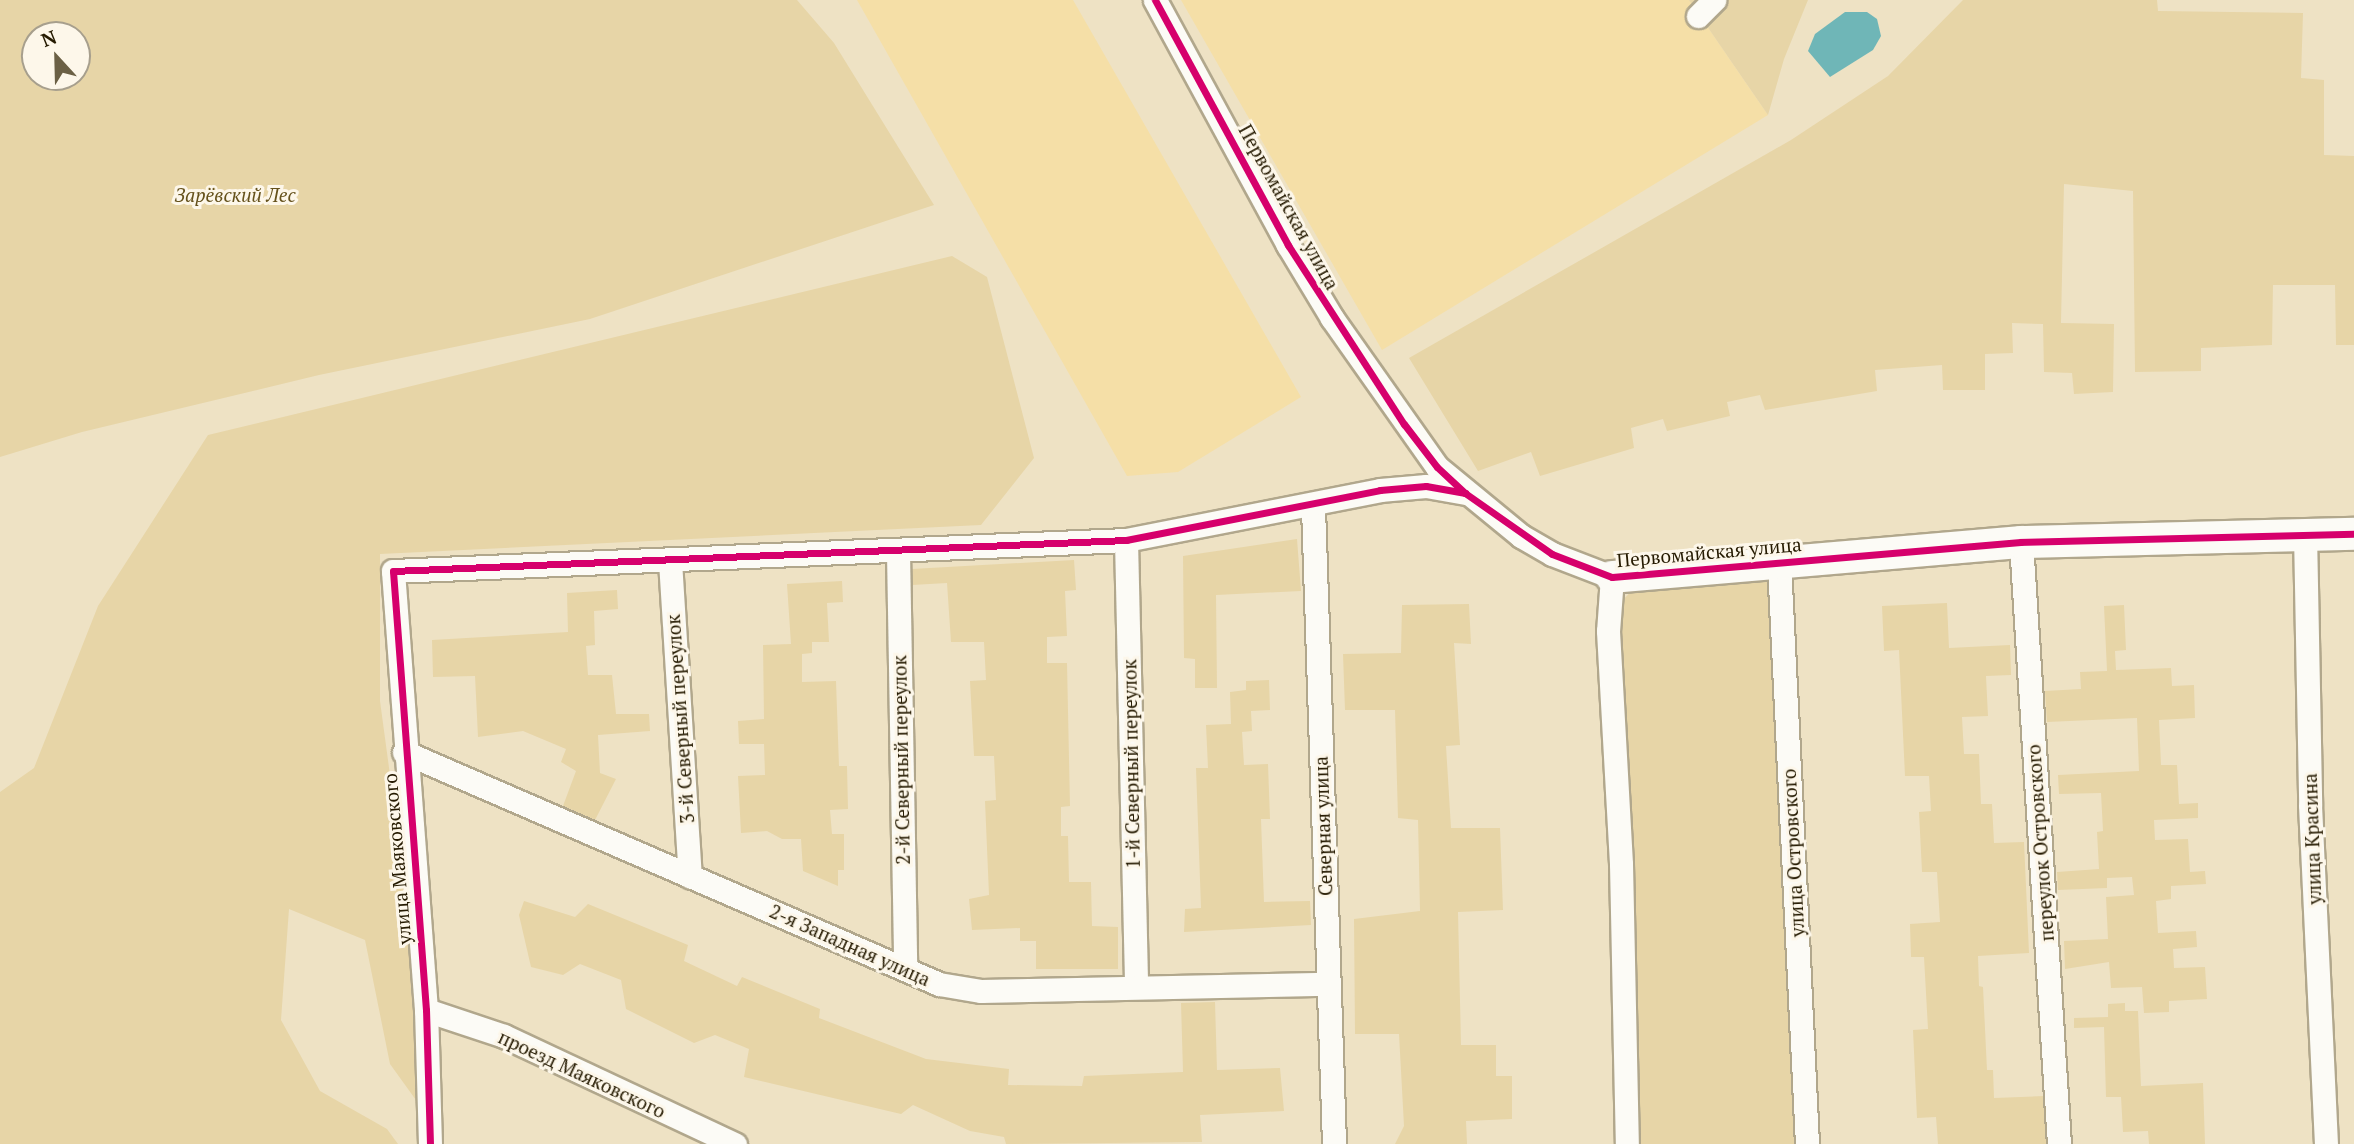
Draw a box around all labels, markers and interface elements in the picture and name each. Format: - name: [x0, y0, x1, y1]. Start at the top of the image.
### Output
- north arrow: [21, 21, 91, 91]
- text: N: [37, 24, 60, 52]
- street label: Первомайская улица: [1234, 120, 1344, 294]
- park label: Зарёвский Лес: [174, 184, 296, 206]
- street label: Первомайская улица: [1616, 533, 1802, 571]
- street label: 3-й Северный переулок: [661, 614, 699, 824]
- street label: 2-й Северный переулок: [888, 655, 914, 865]
- street label: 1-й Северный переулок: [1118, 659, 1144, 869]
- street label: переулок Островского: [2022, 744, 2058, 942]
- street label: Северная улица: [1309, 756, 1337, 896]
- street label: улица Островского: [1777, 768, 1809, 938]
- street label: улица Маяковского: [378, 772, 416, 946]
- street label: улица Красина: [2298, 773, 2326, 905]
- street label: 2-я Западная улица: [766, 899, 934, 991]
- street label: проезд Маяковского: [495, 1025, 669, 1123]

